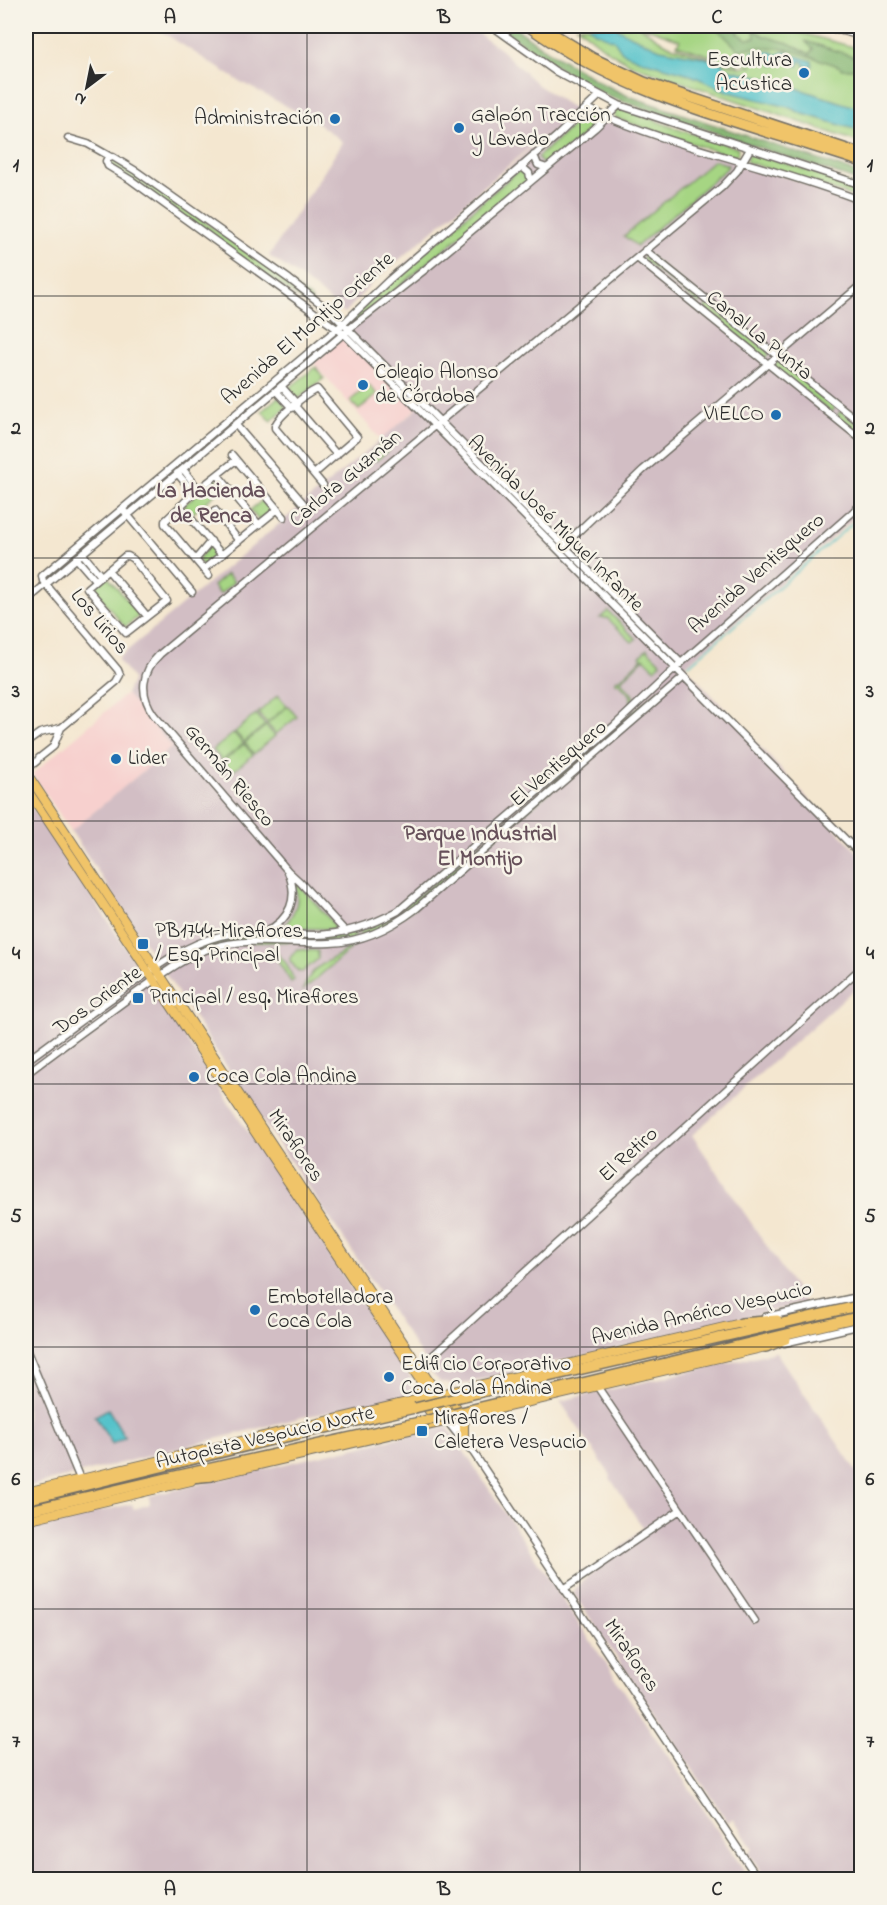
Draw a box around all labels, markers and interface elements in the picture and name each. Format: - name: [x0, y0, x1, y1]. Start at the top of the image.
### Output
- text: A: [164, 4, 176, 33]
- text: B: [436, 4, 451, 33]
- text: C: [712, 4, 723, 33]
- place label: Escultura Acústica: [707, 46, 792, 100]
- north arrow: [57, 57, 117, 117]
- marker: Escultura Acústica: [797, 66, 811, 80]
- text: N: [69, 85, 91, 111]
- place label: Galpón Tracción y Lavado: [471, 101, 611, 157]
- place label: Administración: [194, 104, 323, 134]
- marker: Administración: [328, 112, 342, 126]
- marker: Galpón Tracción y Lavado: [452, 121, 466, 135]
- text: 1: [13, 152, 20, 181]
- text: 1: [867, 152, 874, 181]
- street label: Avenida El Montijo Oriente: [215, 245, 402, 413]
- street label: Canal La Punta: [699, 284, 819, 388]
- place label: Colegio Alonso de Córdoba: [375, 358, 499, 412]
- marker: Colegio Alonso de Córdoba: [356, 378, 370, 392]
- place label: VIELCO: [703, 400, 764, 430]
- marker: VIELCO: [769, 408, 783, 422]
- text: 2: [10, 415, 21, 444]
- text: 2: [864, 415, 875, 444]
- street label: Carlota Guzmán: [283, 423, 409, 535]
- street label: Avenida José Miguel Infante: [458, 429, 651, 621]
- district label: La Hacienda de Renca: [157, 476, 266, 533]
- street label: Avenida Ventisquero: [682, 506, 832, 642]
- street label: Los Lirios: [62, 582, 136, 662]
- text: 3: [11, 678, 20, 707]
- text: 3: [865, 678, 874, 707]
- street label: El Ventisquero: [504, 713, 614, 815]
- street label: Germán Riesco: [177, 718, 281, 834]
- place label: Lider: [128, 744, 168, 774]
- marker: Lider: [109, 752, 123, 766]
- district label: Parque Industrial El Montijo: [404, 819, 557, 876]
- place label: PB1744-Miraflores / Esq. Principal: [155, 917, 303, 971]
- marker: PB1744-Miraflores / Esq. Principal: [136, 937, 150, 951]
- text: 4: [12, 940, 21, 969]
- text: 4: [866, 940, 875, 969]
- street label: Dos Oriente: [47, 958, 149, 1044]
- place label: Principal / esq. Miraflores: [150, 983, 359, 1013]
- marker: Principal / esq. Miraflores: [131, 991, 145, 1005]
- place label: Coca Cola Andina: [206, 1062, 357, 1092]
- marker: Coca Cola Andina: [187, 1070, 201, 1084]
- street label: Miraflores: [259, 1103, 331, 1189]
- street label: El Retiro: [593, 1120, 665, 1190]
- text: 5: [10, 1203, 22, 1232]
- text: 5: [864, 1203, 876, 1232]
- street label: Avenida Américo Vespucio: [589, 1274, 815, 1354]
- place label: Embotelladora Coca Cola: [267, 1283, 393, 1337]
- marker: Embotelladora Coca Cola: [248, 1303, 262, 1317]
- place label: Edificio Corporativo Coca Cola Andina: [401, 1350, 571, 1404]
- marker: Edificio Corporativo Coca Cola Andina: [382, 1370, 396, 1384]
- street label: Autopista Vespucio Norte: [153, 1398, 378, 1478]
- place label: Miraflores / Caletera Vespucio: [434, 1404, 587, 1458]
- marker: Miraflores / Caletera Vespucio: [415, 1424, 429, 1438]
- text: 6: [12, 1466, 21, 1495]
- text: 6: [866, 1466, 875, 1495]
- street label: Miraflores: [595, 1613, 667, 1699]
- text: 7: [12, 1728, 21, 1757]
- text: 7: [866, 1728, 875, 1757]
- text: A: [164, 1876, 176, 1905]
- text: B: [436, 1876, 451, 1905]
- text: C: [712, 1876, 723, 1905]

